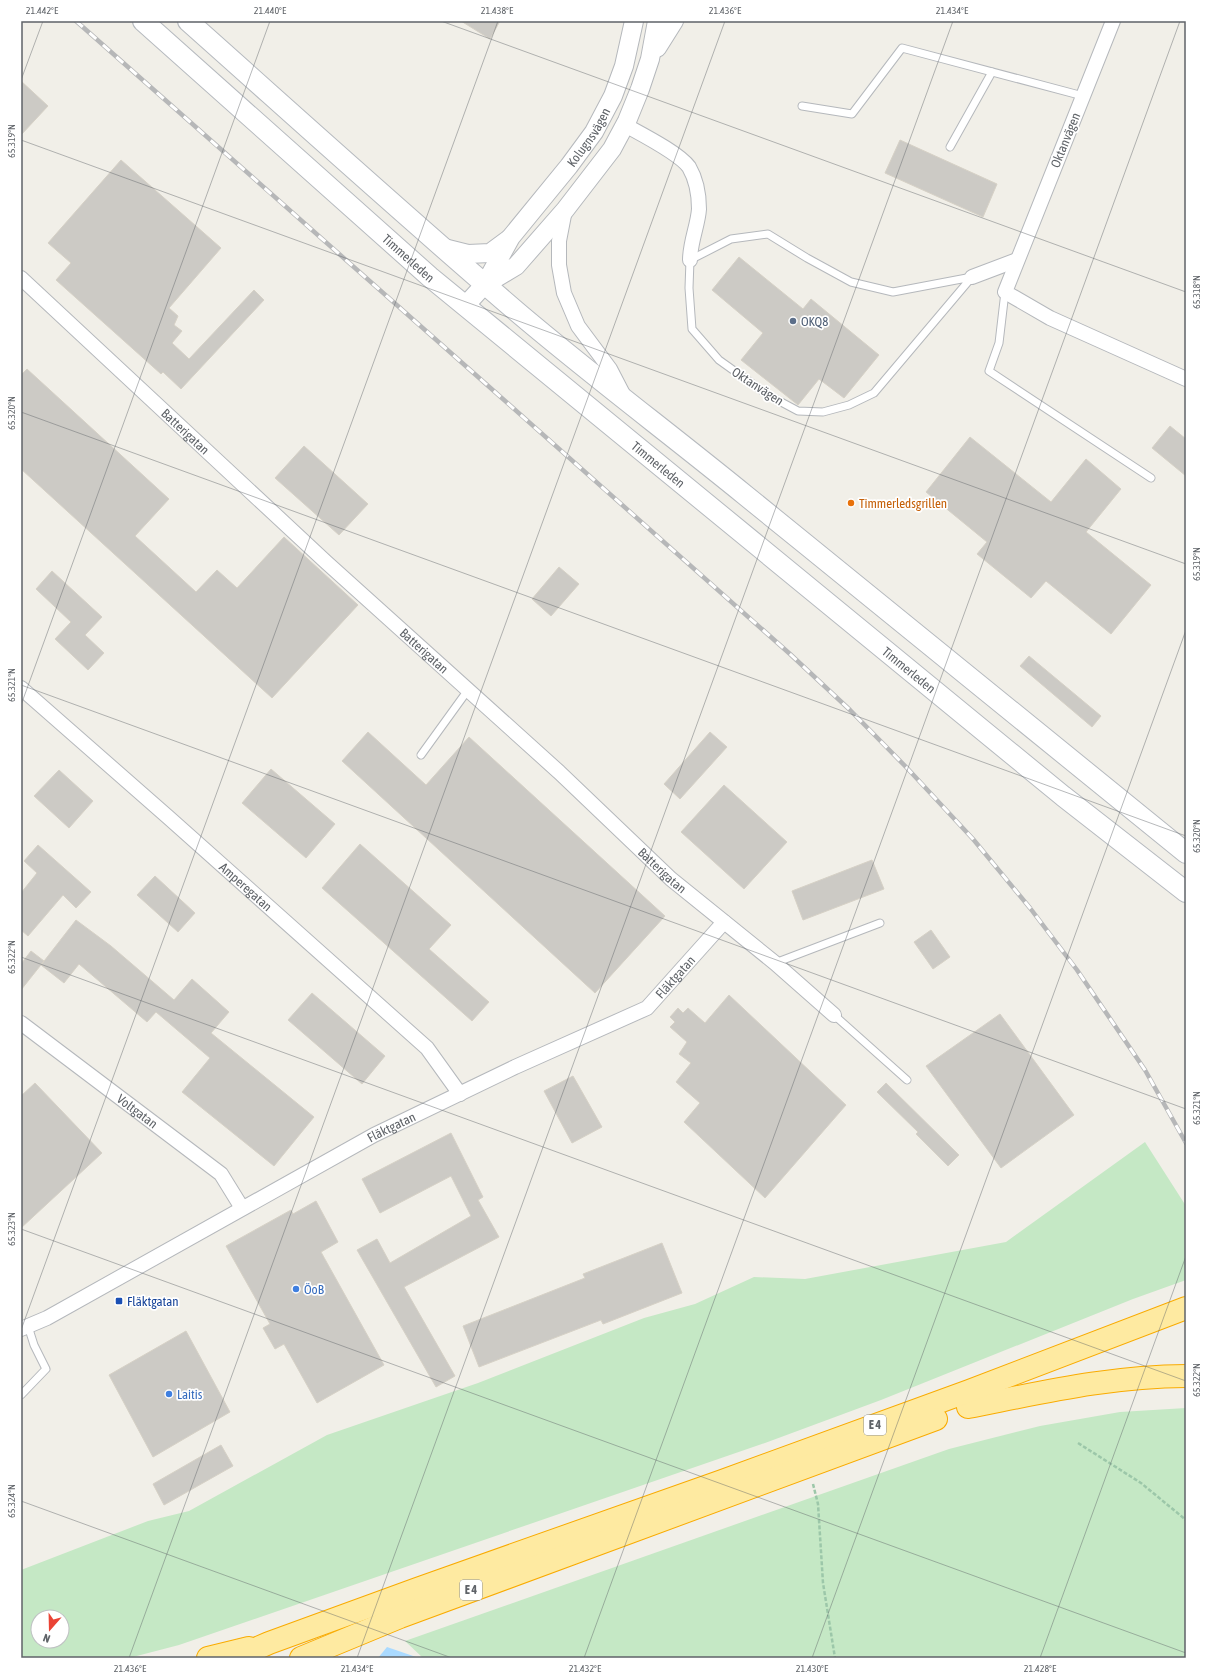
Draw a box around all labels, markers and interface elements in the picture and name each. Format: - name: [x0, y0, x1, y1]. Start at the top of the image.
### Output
- text: 21.442°E: [26, 5, 59, 16]
- text: 21.440°E: [254, 5, 287, 16]
- text: 21.438°E: [481, 5, 514, 16]
- text: 21.436°E: [709, 5, 742, 16]
- text: 21.434°E: [936, 5, 969, 16]
- street label: Kolugnsvägen: [564, 105, 613, 170]
- street label: Oktanvägen: [1048, 110, 1083, 170]
- text: 65.319°N: [6, 124, 17, 158]
- street label: Timmerleden: [379, 231, 437, 286]
- text: 65.318°N: [1191, 275, 1202, 309]
- place label: OKQ8: [801, 314, 828, 329]
- marker: OKQ8: [788, 316, 798, 326]
- street label: Oktanvägen: [729, 364, 786, 409]
- text: 65.320°N: [6, 396, 17, 430]
- street label: Batterigatan: [158, 406, 212, 458]
- street label: Timmerleden: [628, 438, 688, 491]
- place label: Timmerledsgrillen: [859, 496, 947, 511]
- marker: Timmerledsgrillen: [846, 498, 856, 508]
- text: 65.319°N: [1191, 547, 1202, 581]
- street label: Batterigatan: [397, 625, 451, 677]
- street label: Timmerleden: [879, 644, 938, 696]
- text: 65.321°N: [6, 668, 17, 702]
- text: 65.320°N: [1191, 819, 1202, 853]
- street label: Batterigatan: [635, 845, 689, 896]
- street label: Amperegatan: [216, 860, 275, 914]
- text: 65.322°N: [6, 940, 17, 974]
- street label: Fläktgatan: [652, 953, 698, 1001]
- street label: Voltgatan: [114, 1091, 160, 1131]
- text: 65.321°N: [1191, 1091, 1202, 1125]
- street label: Fläktgatan: [365, 1109, 418, 1145]
- text: 65.323°N: [6, 1212, 17, 1246]
- place label: ÖoB: [304, 1282, 325, 1297]
- marker: ÖoB: [291, 1284, 301, 1294]
- place label: Fläktgatan: [127, 1294, 179, 1309]
- marker: Fläktgatan: [114, 1296, 124, 1306]
- text: 65.322°N: [1191, 1363, 1202, 1397]
- place label: Laitis: [177, 1387, 203, 1402]
- marker: Laitis: [164, 1389, 174, 1399]
- road number: E 4: [864, 1415, 886, 1435]
- text: 65.324°N: [6, 1484, 17, 1518]
- road number: E 4: [460, 1580, 482, 1600]
- north arrow: [30, 1609, 70, 1649]
- text: N: [41, 1632, 52, 1645]
- text: 21.436°E: [114, 1663, 147, 1674]
- text: 21.434°E: [341, 1663, 374, 1674]
- text: 21.432°E: [569, 1663, 602, 1674]
- text: 21.430°E: [796, 1663, 829, 1674]
- text: 21.428°E: [1024, 1663, 1057, 1674]

